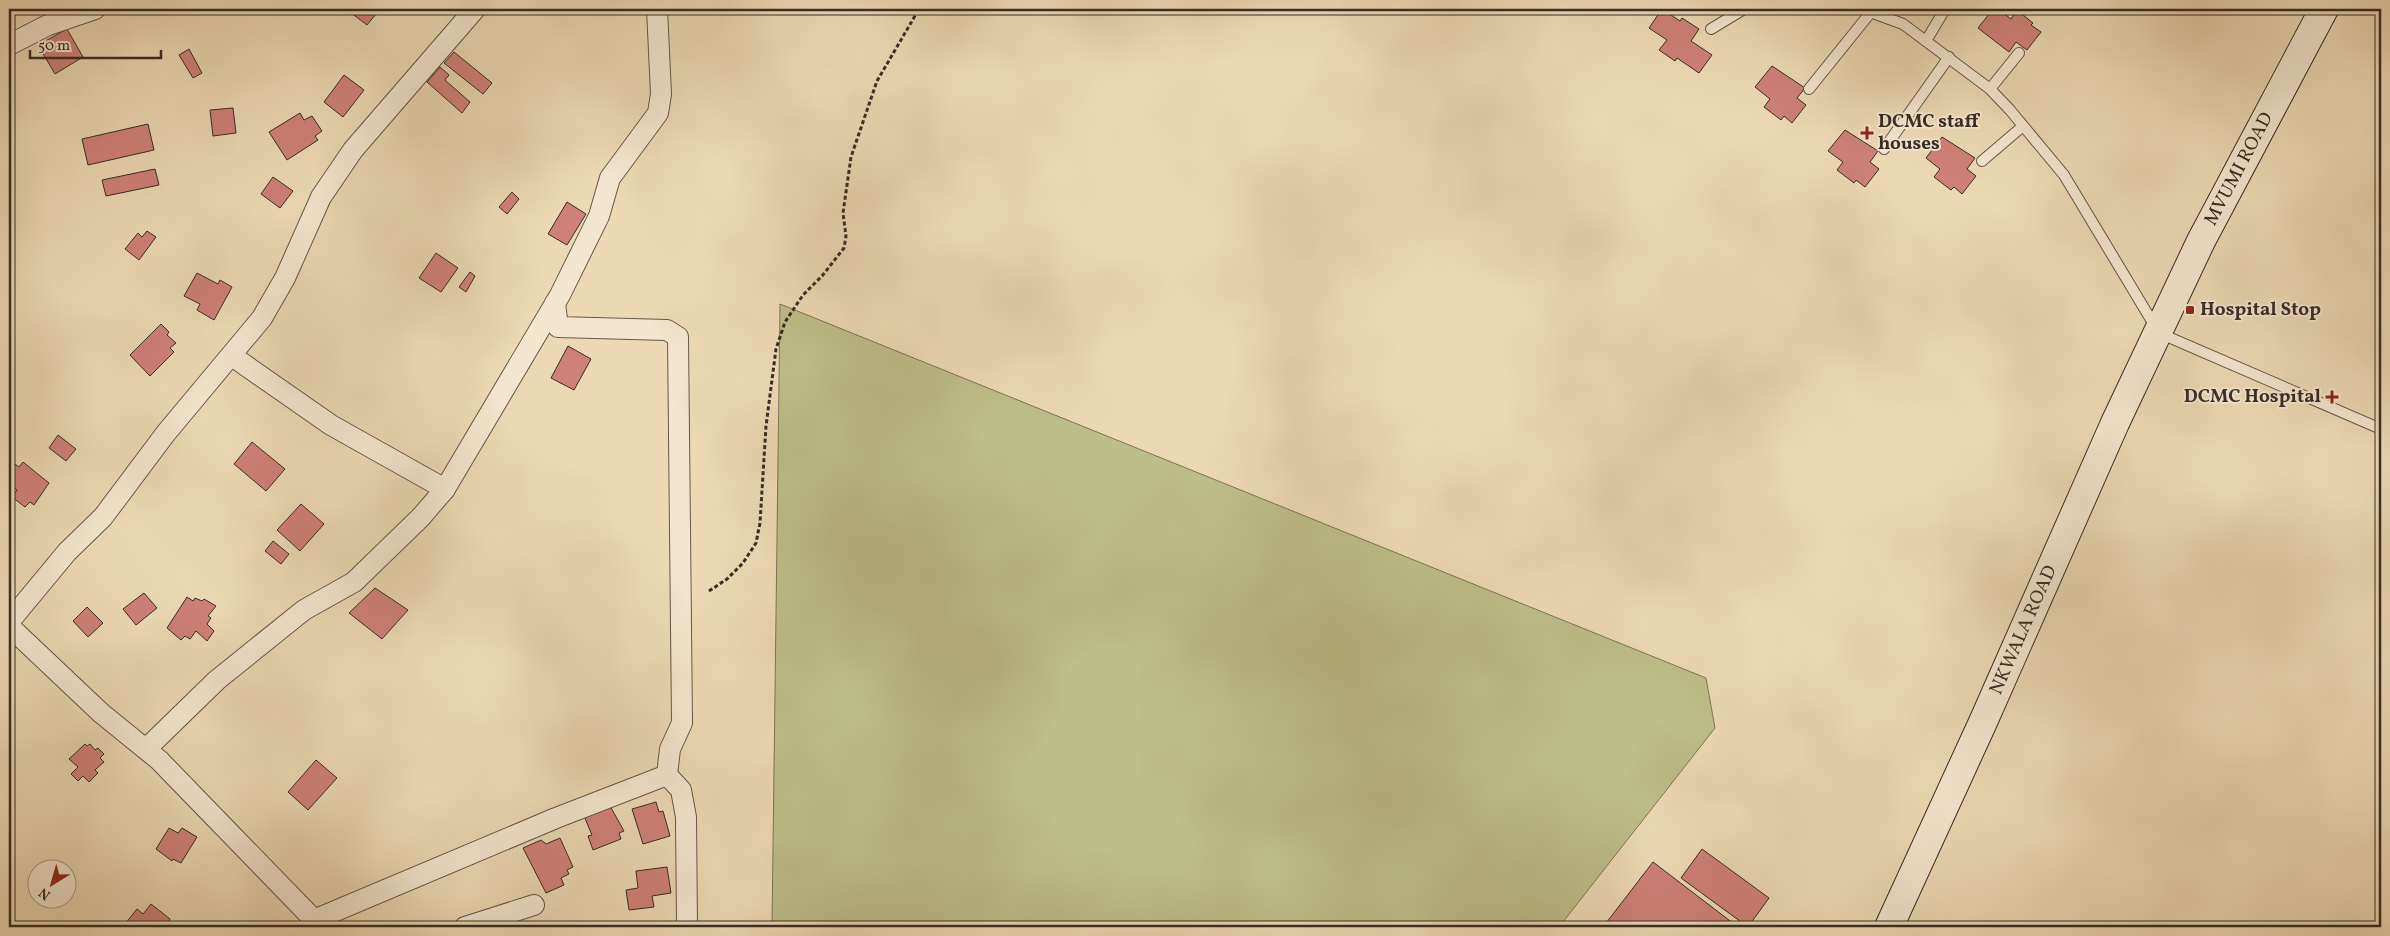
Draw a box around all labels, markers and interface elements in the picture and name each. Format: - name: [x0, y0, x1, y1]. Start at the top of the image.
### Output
- scale bar: [30, 28, 161, 60]
- text: 50 m: [38, 36, 70, 57]
- street label: MVUMI ROAD: [2198, 108, 2280, 231]
- place label: DCMC staff houses: [1878, 109, 1980, 157]
- marker: DCMC staff houses: [1860, 126, 1874, 140]
- place label: Hospital Stop: [2200, 297, 2321, 323]
- marker: Hospital Stop: [2184, 304, 2196, 316]
- place label: DCMC Hospital: [2184, 384, 2321, 410]
- marker: DCMC Hospital: [2325, 390, 2339, 404]
- street label: NKWALA ROAD: [1984, 561, 2064, 699]
- north arrow: [28, 858, 78, 908]
- text: N: [35, 883, 55, 904]

